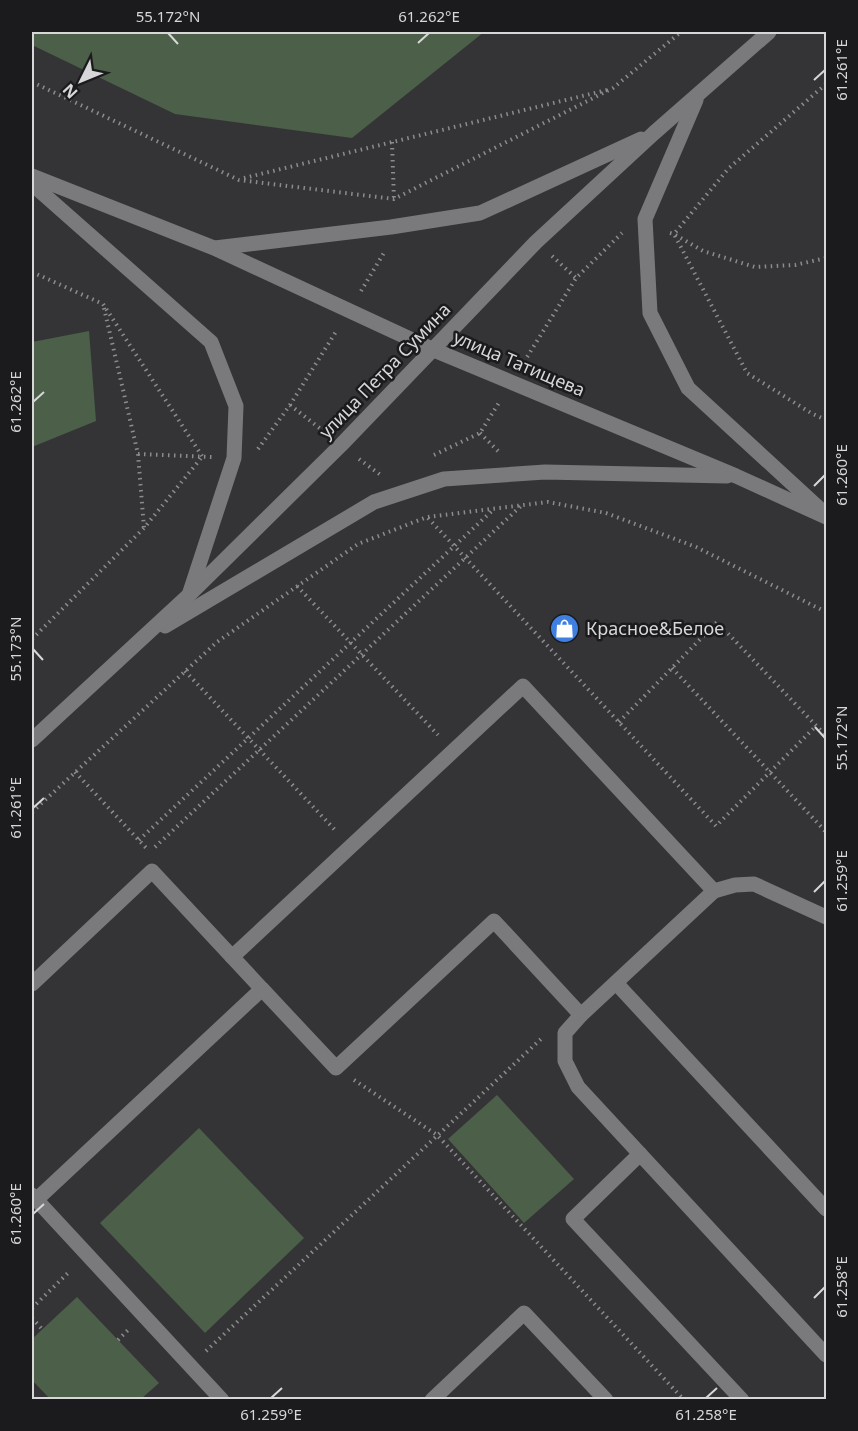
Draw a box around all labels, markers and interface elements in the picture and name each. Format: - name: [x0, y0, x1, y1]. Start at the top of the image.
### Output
- text: 55.172°N: [136, 6, 200, 26]
- text: 61.262°E: [398, 6, 460, 26]
- text: 61.261°E: [831, 39, 851, 101]
- north arrow: [51, 51, 111, 111]
- text: N: [58, 79, 83, 103]
- street label: улица Петра Сумина: [313, 297, 455, 443]
- street label: улица Татищева: [450, 325, 589, 402]
- text: 61.262°E: [5, 371, 25, 433]
- text: 61.260°E: [831, 444, 851, 506]
- shop icon: Красное&Белое: [549, 613, 581, 645]
- place label: Красное&Белое: [586, 616, 724, 640]
- text: 55.173°N: [5, 617, 25, 681]
- text: 55.172°N: [831, 706, 851, 770]
- text: 61.261°E: [5, 777, 25, 839]
- text: 61.259°E: [831, 850, 851, 912]
- text: 61.260°E: [5, 1183, 25, 1245]
- text: 61.258°E: [831, 1256, 851, 1318]
- text: 61.259°E: [240, 1404, 302, 1424]
- text: 61.258°E: [675, 1404, 737, 1424]

